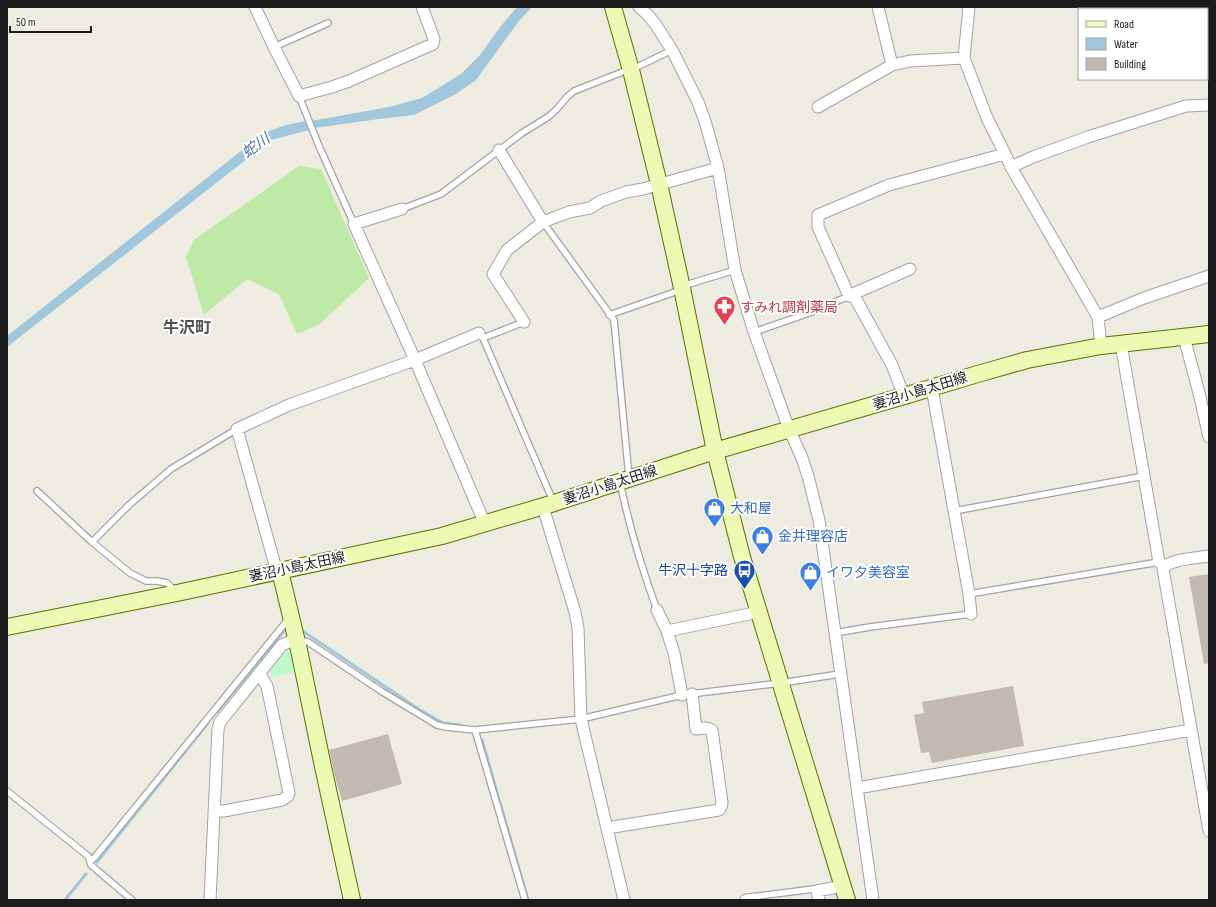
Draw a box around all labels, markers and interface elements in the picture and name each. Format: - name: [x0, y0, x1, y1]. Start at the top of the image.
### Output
- scale bar: [10, 8, 91, 34]
- legend: [1078, 8, 1208, 80]
- text: 50 m: [16, 15, 36, 30]
- text: Road: [1114, 17, 1134, 32]
- text: Water: [1114, 37, 1138, 52]
- text: Building: [1114, 57, 1146, 72]
- water label: 蛇川: [238, 128, 275, 163]
- pharmacy icon: すみれ調剤薬局: [711, 294, 737, 327]
- place label: すみれ調剤薬局: [740, 299, 838, 316]
- district label: 牛沢町: [163, 319, 211, 338]
- street label: 妻沼小島太田線: [871, 369, 969, 413]
- street label: 妻沼小島太田線: [561, 462, 659, 508]
- shop icon: 大和屋: [702, 495, 728, 528]
- place label: 大和屋: [730, 500, 772, 517]
- shop icon: 金井理容店: [750, 523, 776, 556]
- place label: 金井理容店: [778, 528, 848, 545]
- street label: 妻沼小島太田線: [247, 548, 347, 586]
- bus stop icon: 牛沢十字路: [731, 557, 757, 590]
- shop icon: イワ夕美容室: [798, 559, 824, 592]
- place label: 牛沢十字路: [658, 562, 728, 579]
- place label: イワ夕美容室: [826, 564, 910, 581]

